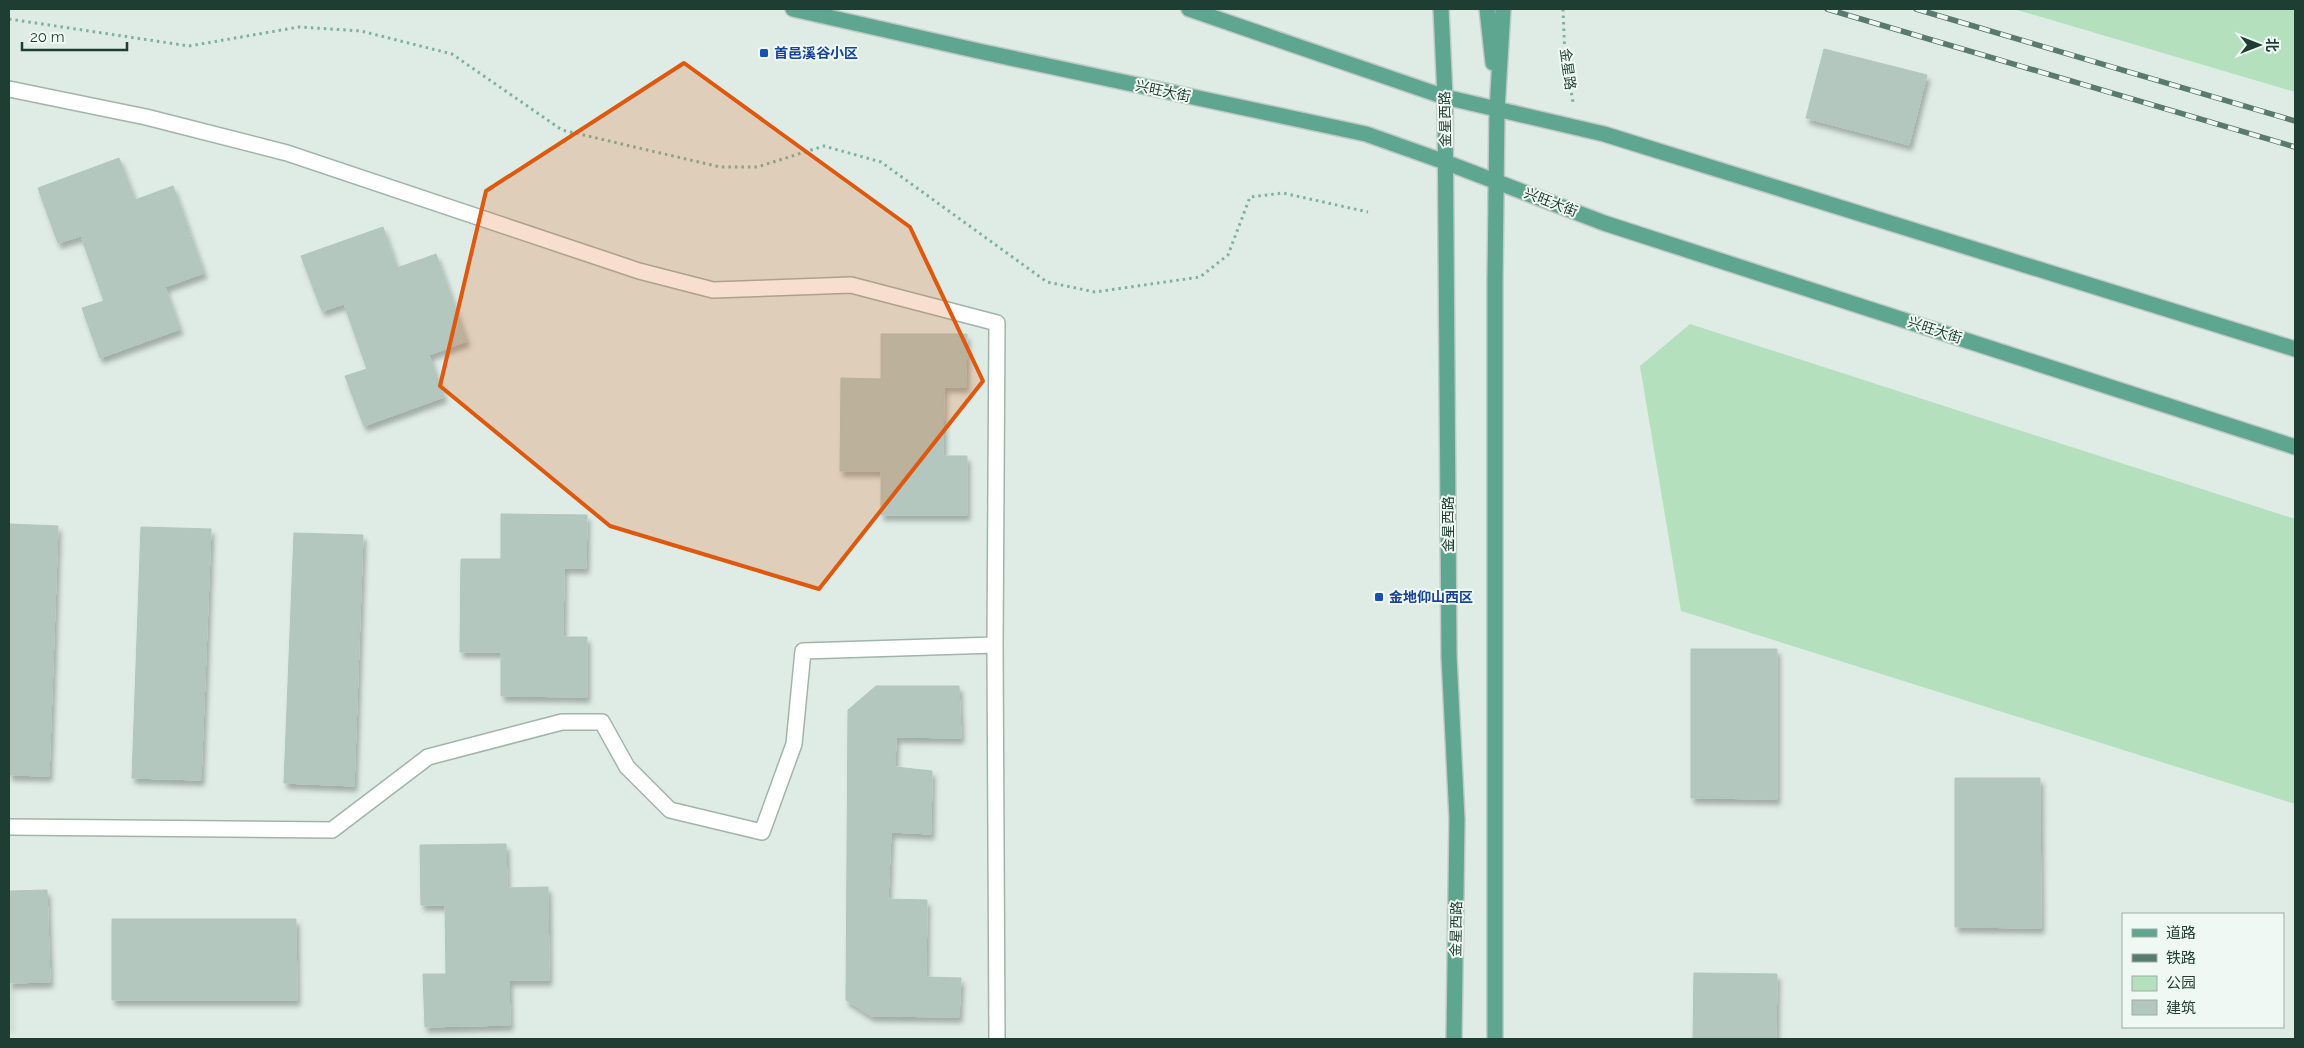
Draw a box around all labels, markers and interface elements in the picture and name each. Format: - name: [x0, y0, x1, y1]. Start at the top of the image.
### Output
- scale bar: [22, 20, 128, 52]
- north arrow: [2234, 20, 2284, 70]
- text: 20 m: [30, 28, 65, 46]
- text: 北: [2264, 38, 2280, 52]
- place label: 首邑溪谷小区: [774, 45, 858, 61]
- marker: 首邑溪谷小区: [758, 47, 770, 59]
- street label: 金星路: [1557, 47, 1579, 91]
- street label: 兴旺大街: [1134, 77, 1192, 105]
- street label: 金星西路: [1437, 91, 1453, 147]
- street label: 兴旺大街: [1522, 184, 1580, 220]
- street label: 兴旺大街: [1906, 314, 1964, 346]
- street label: 金星西路: [1440, 496, 1456, 552]
- place label: 金地仰山西区: [1389, 589, 1473, 605]
- marker: 金地仰山西区: [1373, 591, 1385, 603]
- street label: 金星西路: [1448, 901, 1464, 957]
- legend: [2122, 913, 2284, 1028]
- text: 道路: [2166, 924, 2196, 942]
- text: 铁路: [2166, 949, 2196, 967]
- text: 公园: [2166, 974, 2196, 992]
- text: 建筑: [2166, 999, 2196, 1017]

